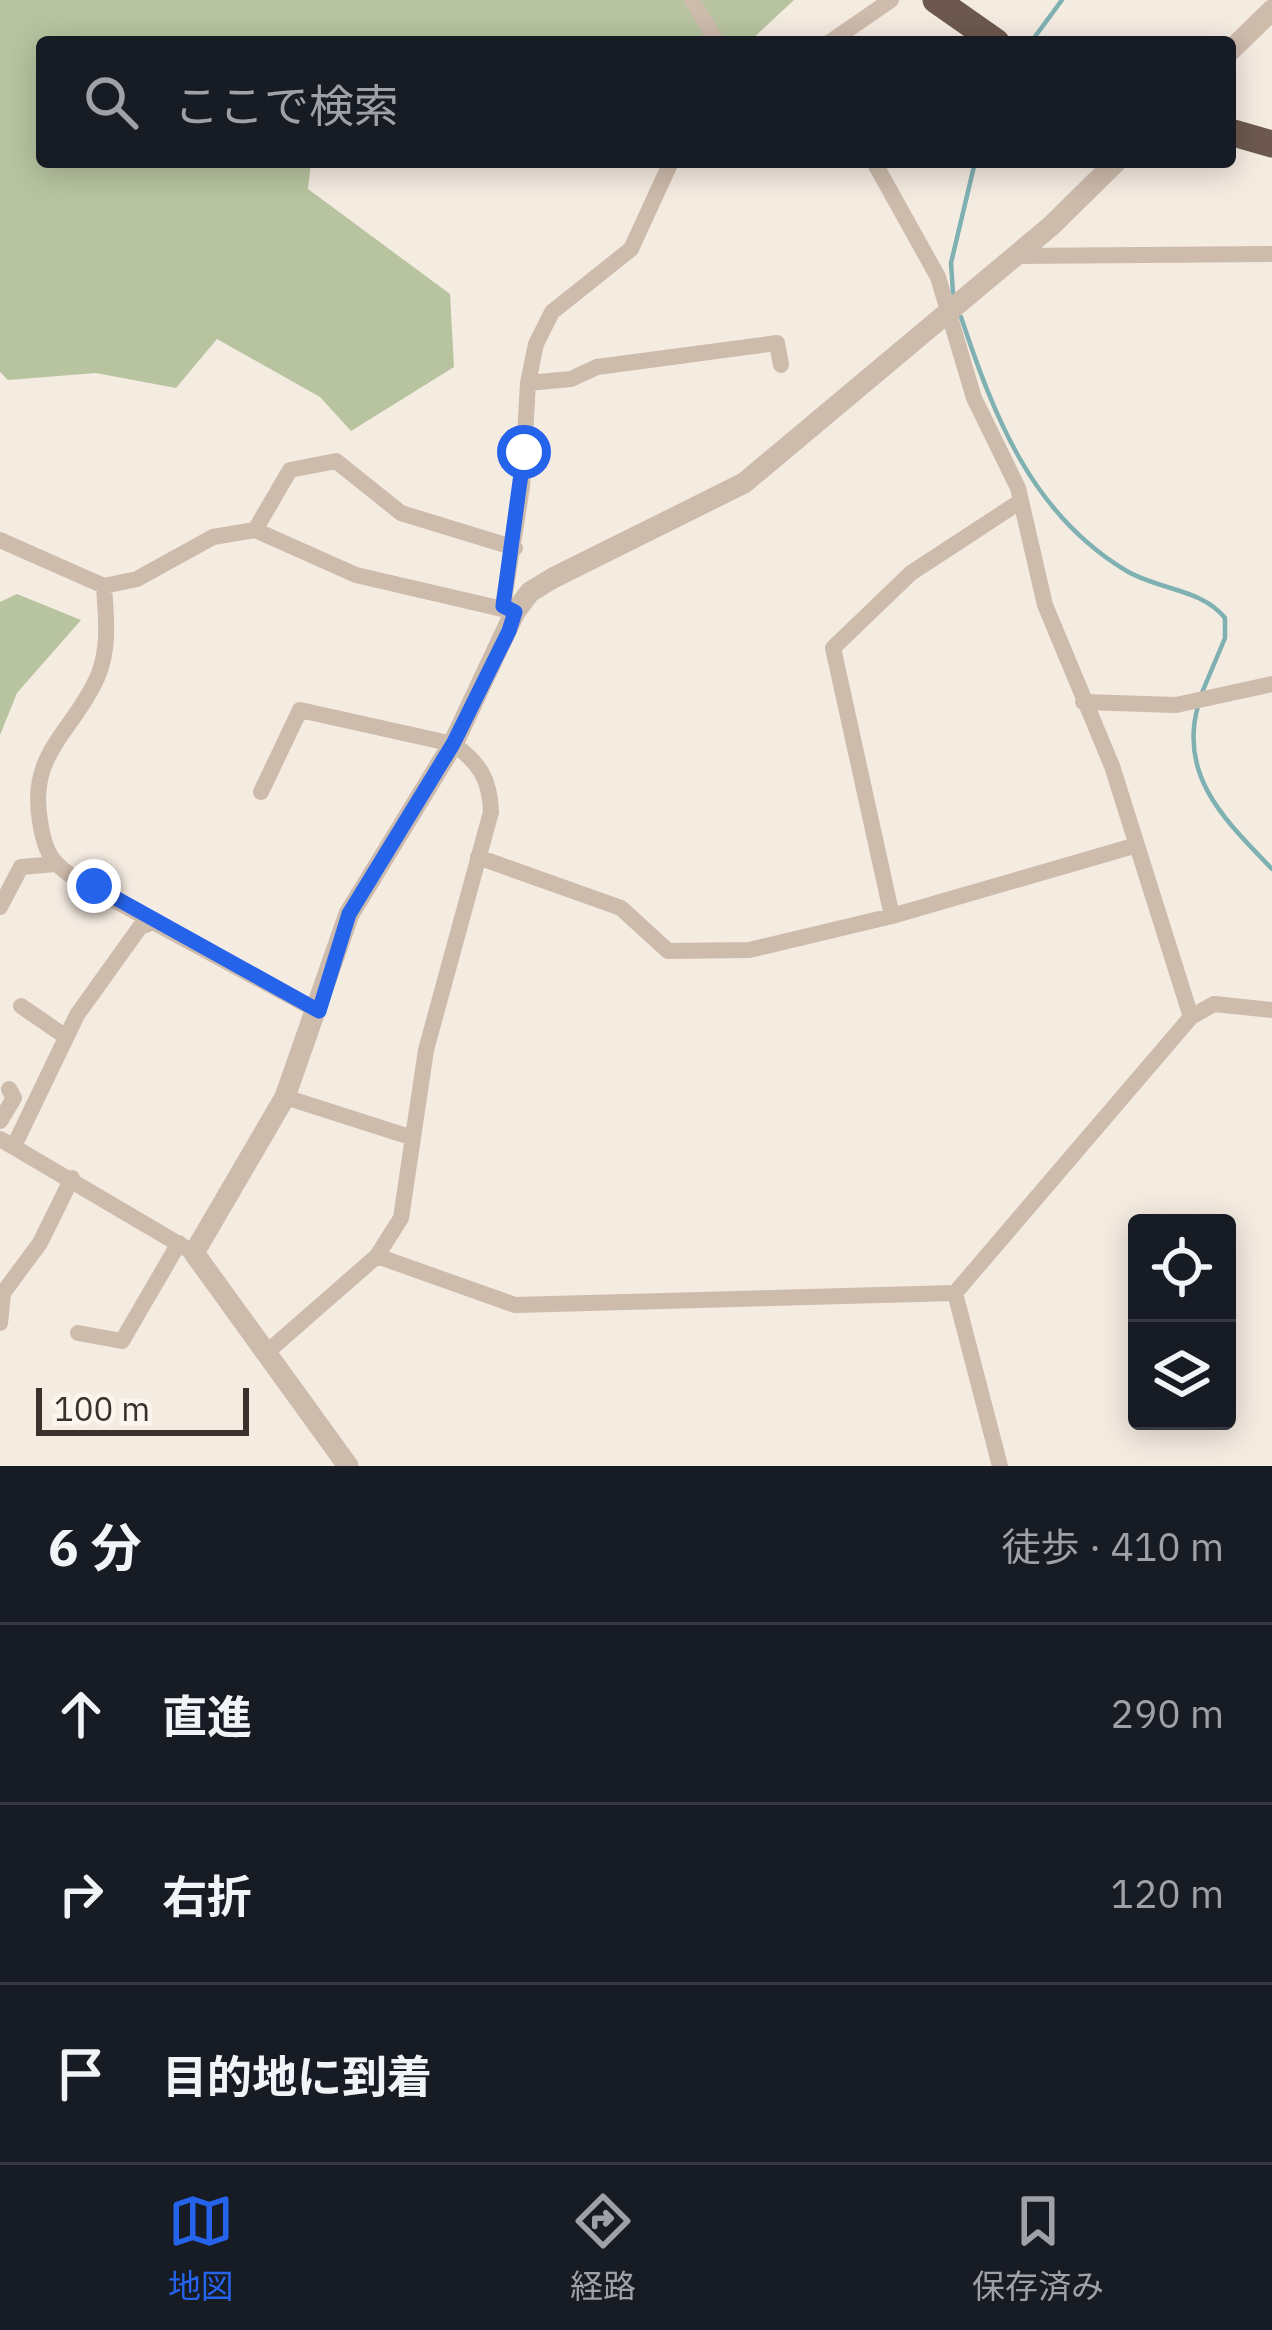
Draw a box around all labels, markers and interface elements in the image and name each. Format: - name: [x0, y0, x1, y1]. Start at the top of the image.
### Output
- search box: [36, 36, 1236, 168]
- icon: search: [78, 69, 144, 135]
- text: ここで検索: [174, 76, 399, 134]
- route start: [497, 425, 551, 479]
- route end: [67, 859, 121, 913]
- map controls: [1128, 1214, 1236, 1430]
- button: locate: [1128, 1214, 1236, 1322]
- button: layers: [1128, 1322, 1236, 1430]
- scale bar: [36, 1382, 249, 1435]
- text: 100 m: [54, 1387, 150, 1430]
- text: 6 分: [48, 1514, 142, 1580]
- text: 徒歩 · 410 m: [1001, 1521, 1224, 1572]
- icon: ahead: [48, 1681, 114, 1747]
- text: 直進: [162, 1687, 252, 1745]
- text: 290 m: [1111, 1688, 1224, 1739]
- icon: right: [48, 1861, 114, 1927]
- text: 右折: [162, 1867, 252, 1925]
- text: 120 m: [1111, 1868, 1224, 1919]
- icon: arrive: [48, 2041, 114, 2107]
- text: 目的地に到着: [162, 2047, 432, 2105]
- tab: 地図: [168, 2188, 234, 2308]
- tab: 経路: [570, 2188, 636, 2308]
- tab: 保存済み: [972, 2188, 1104, 2308]

